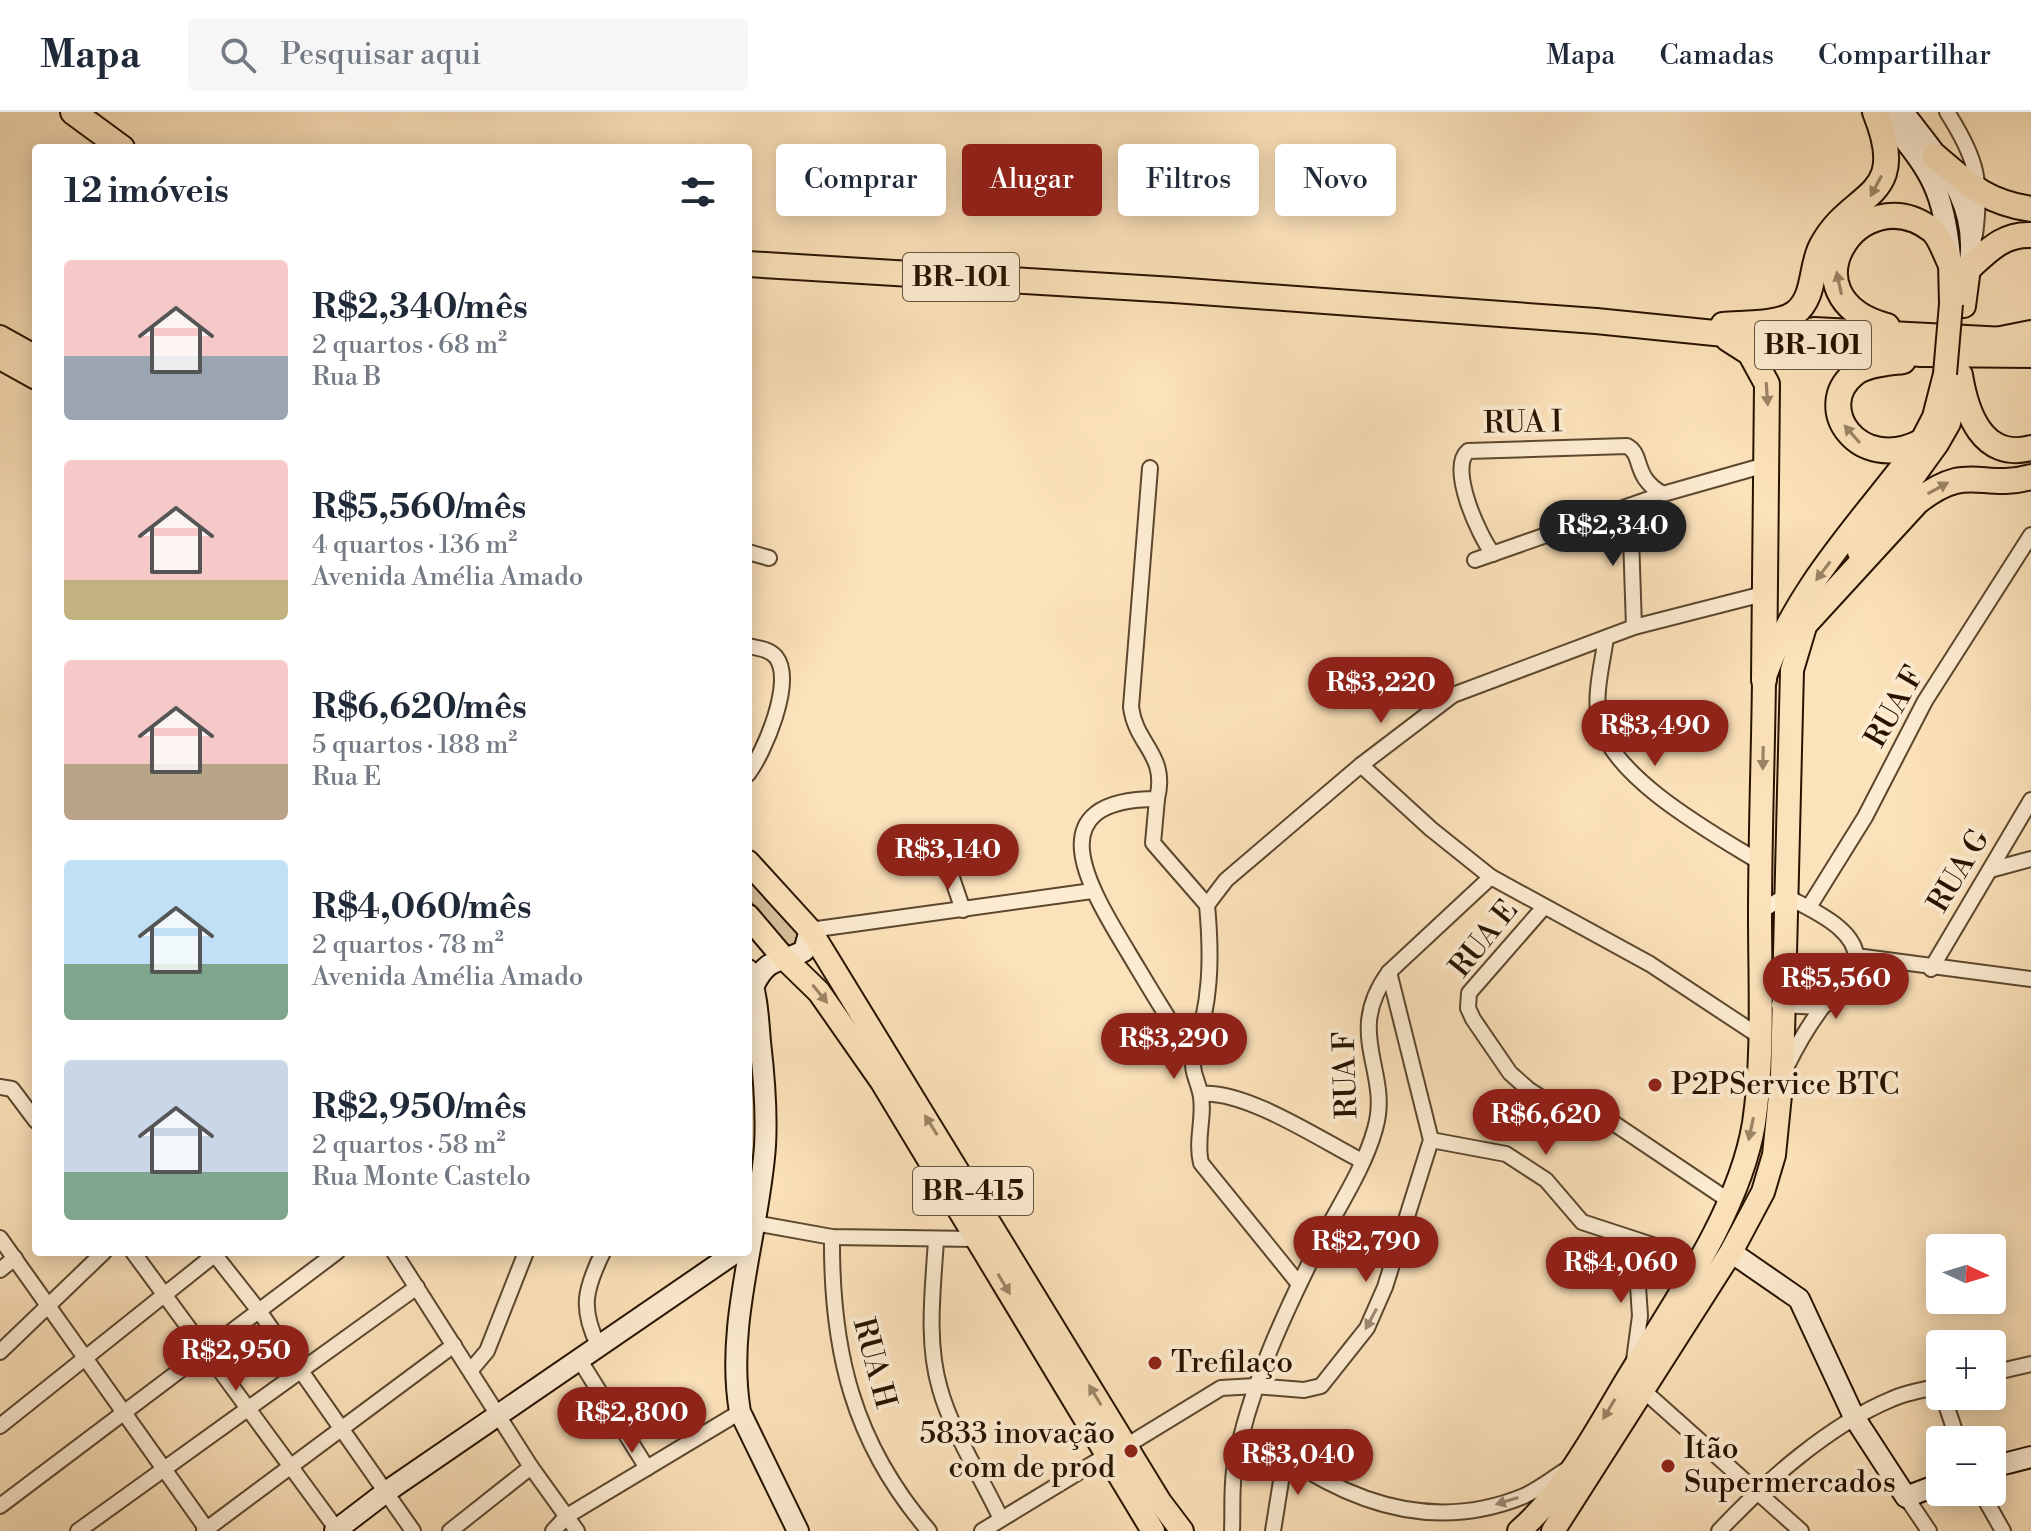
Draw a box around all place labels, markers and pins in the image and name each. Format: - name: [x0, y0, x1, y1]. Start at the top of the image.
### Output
- pin: R$2,340: [1539, 500, 1687, 568]
- pin: R$3,220: [1307, 657, 1455, 725]
- pin: R$3,490: [1581, 700, 1729, 768]
- pin: R$3,140: [874, 824, 1022, 892]
- pin: R$5,560: [1762, 953, 1910, 1021]
- pin: R$3,290: [1100, 1013, 1248, 1081]
- place label: P2PService BTC: [1671, 1066, 1899, 1104]
- marker: P2PService BTC: [1646, 1076, 1664, 1094]
- pin: R$6,620: [1472, 1089, 1620, 1157]
- pin: R$2,790: [1292, 1216, 1440, 1284]
- pin: R$4,060: [1547, 1237, 1695, 1305]
- pin: R$2,950: [162, 1325, 310, 1393]
- place label: Trefilaço: [1171, 1344, 1293, 1382]
- marker: Trefilaço: [1146, 1354, 1164, 1372]
- pin: R$2,800: [558, 1387, 706, 1455]
- place label: 5833 inovação com de prod: [920, 1415, 1115, 1487]
- pin: R$3,040: [1224, 1429, 1372, 1497]
- place label: Itão Supermercados: [1684, 1430, 1896, 1502]
- marker: 5833 inovação com de prod: [1122, 1442, 1140, 1460]
- marker: Itão Supermercados: [1659, 1457, 1677, 1475]

